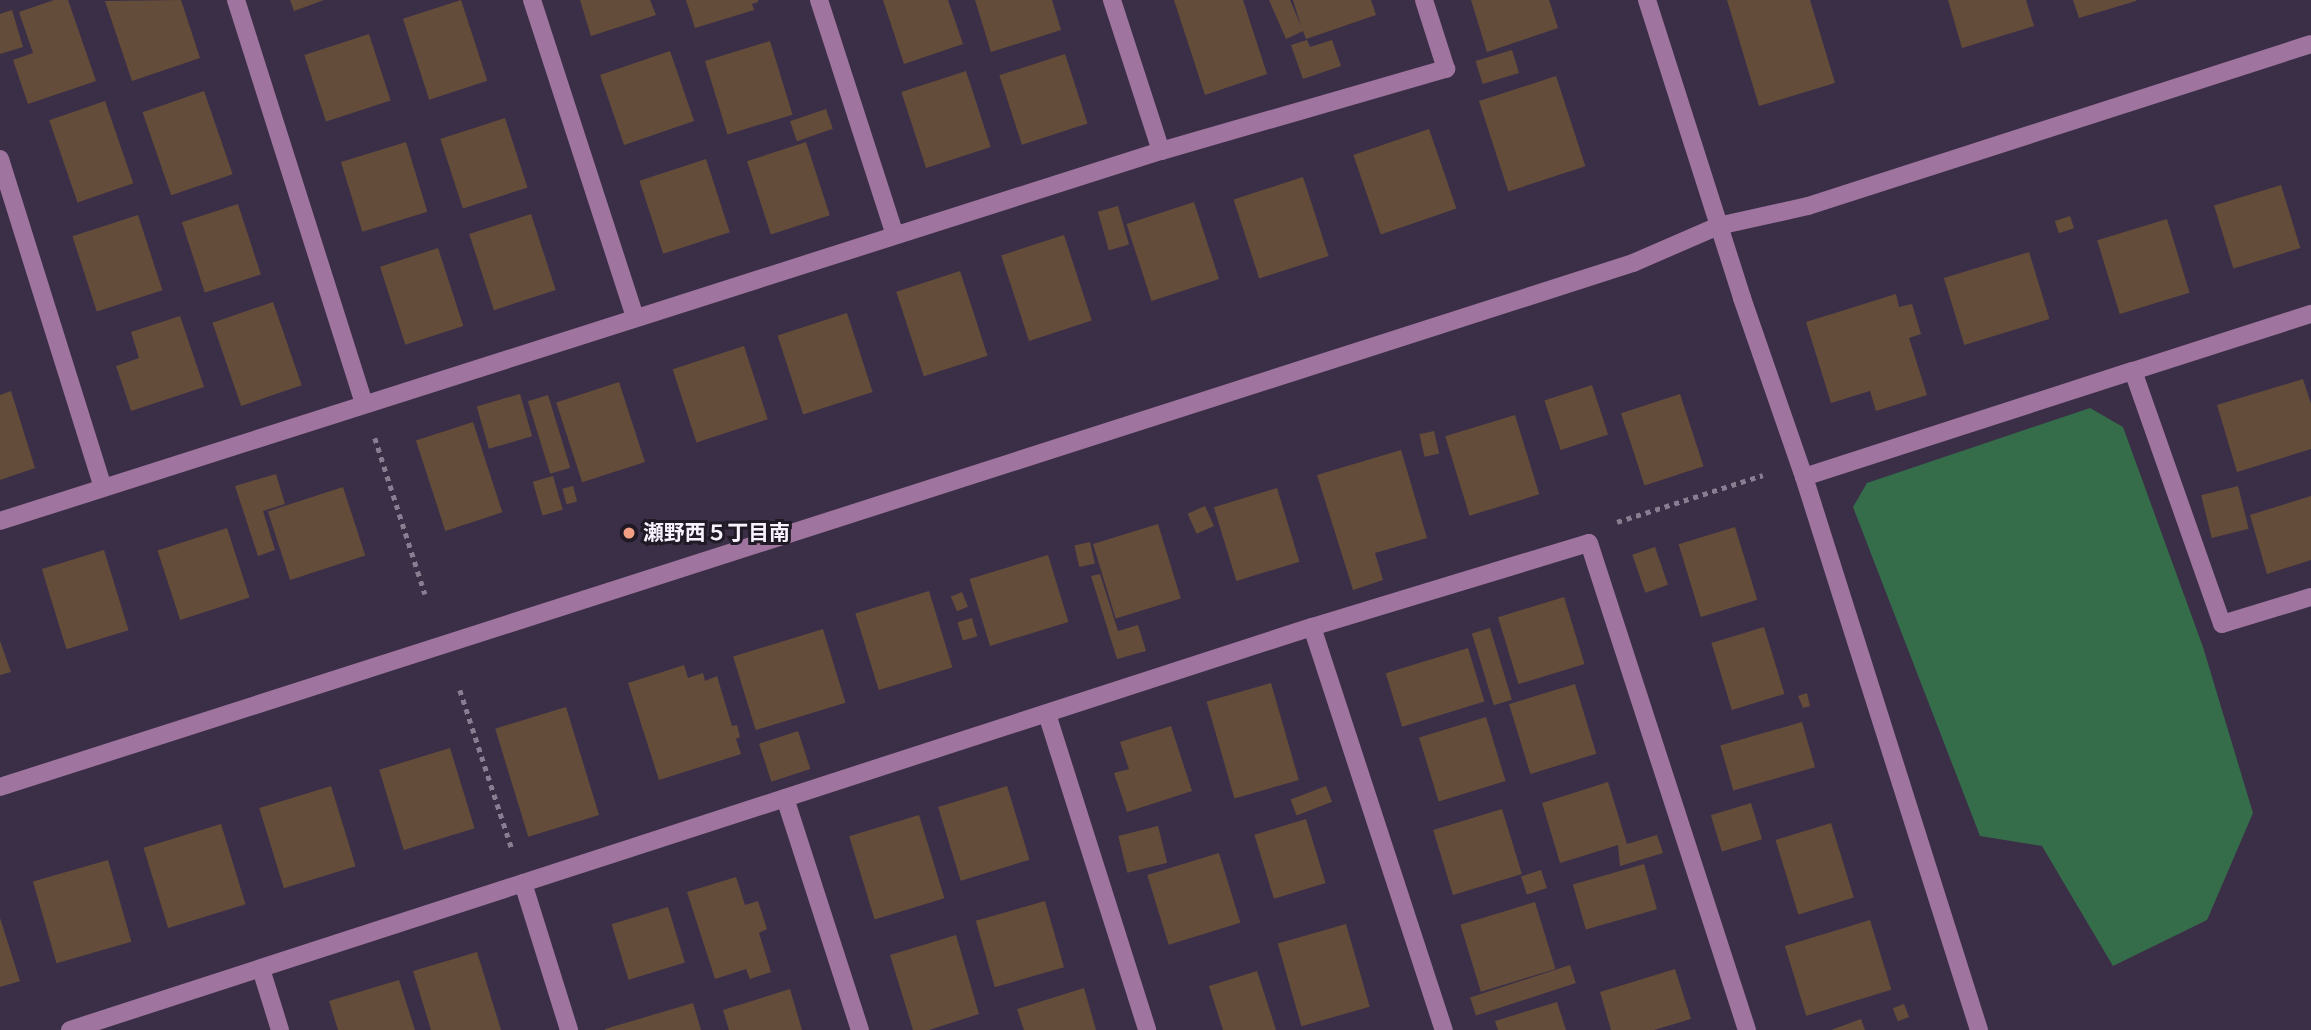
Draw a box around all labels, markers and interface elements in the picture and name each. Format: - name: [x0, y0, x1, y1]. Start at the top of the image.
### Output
- place label: 瀬野西５丁目南: [643, 520, 790, 546]
- marker: 瀬野西５丁目南: [621, 525, 637, 541]

